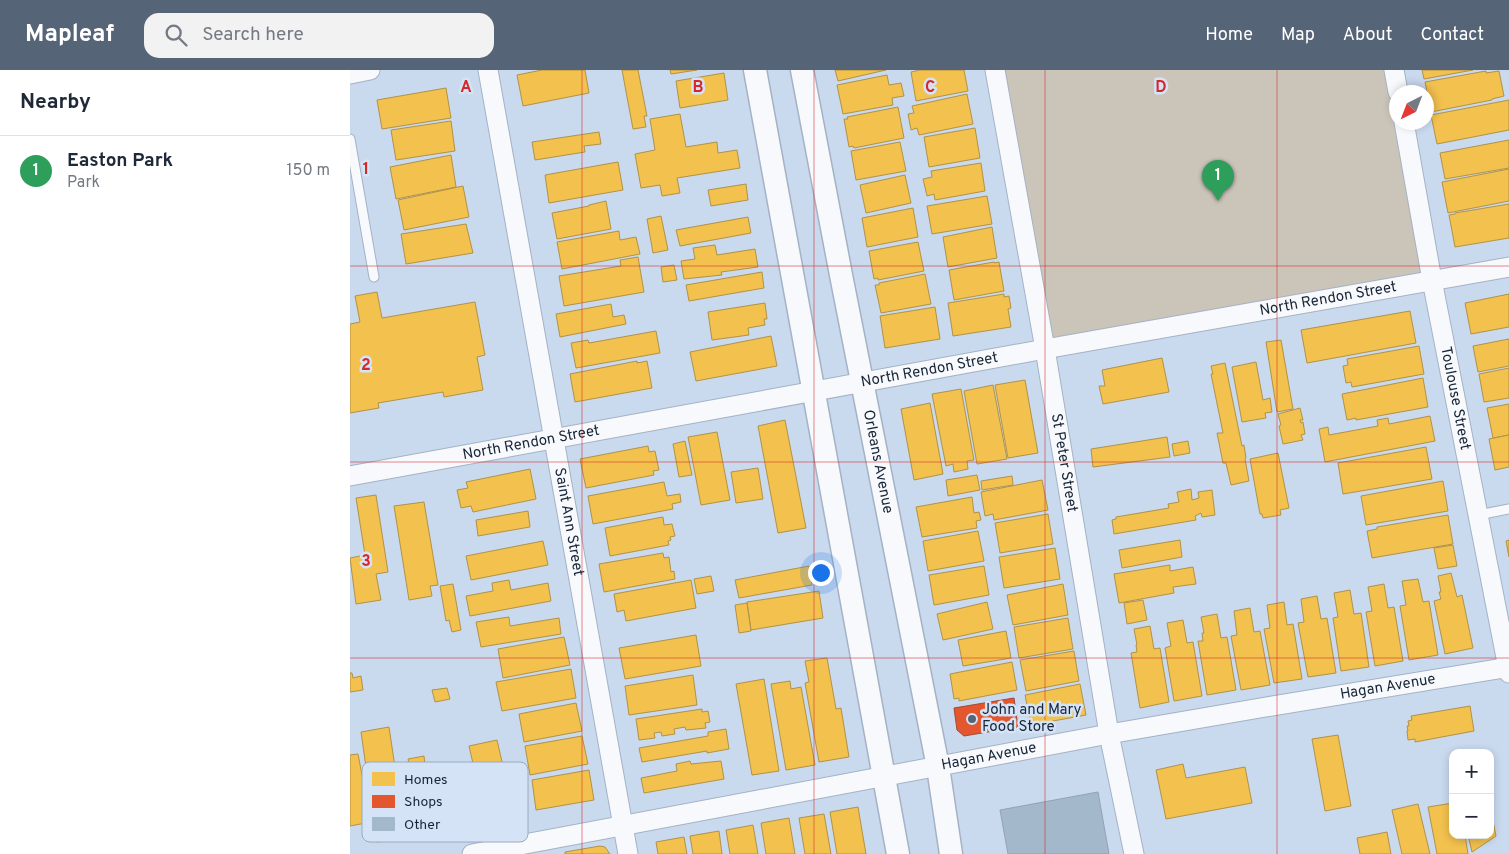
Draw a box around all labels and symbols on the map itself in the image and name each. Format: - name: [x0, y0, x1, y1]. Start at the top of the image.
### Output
- text: A: [460, 78, 472, 98]
- text: B: [692, 78, 704, 98]
- text: C: [925, 78, 935, 98]
- text: D: [1155, 78, 1167, 98]
- north arrow: [1389, 85, 1434, 130]
- text: 1: [363, 160, 369, 180]
- pin: 1: [1202, 160, 1234, 201]
- street label: North Rendon Street: [1258, 278, 1398, 320]
- street label: Toulouse Street: [1436, 345, 1475, 452]
- street label: North Rendon Street: [859, 348, 999, 392]
- text: 2: [361, 356, 371, 376]
- street label: Orleans Avenue: [858, 408, 897, 515]
- street label: St Peter Street: [1046, 412, 1082, 514]
- street label: North Rendon Street: [461, 421, 601, 465]
- street label: Saint Ann Street: [550, 466, 588, 578]
- text: 3: [361, 552, 371, 572]
- your location: [808, 560, 834, 586]
- street label: Hagan Avenue: [1339, 670, 1437, 704]
- place label: John and Mary Food Store: [982, 701, 1082, 737]
- marker: John and Mary Food Store: [966, 713, 978, 725]
- street label: Hagan Avenue: [940, 738, 1038, 775]
- legend: [362, 762, 528, 842]
- text: Homes: [404, 772, 448, 789]
- text: Shops: [404, 794, 443, 811]
- text: Other: [404, 817, 441, 834]

